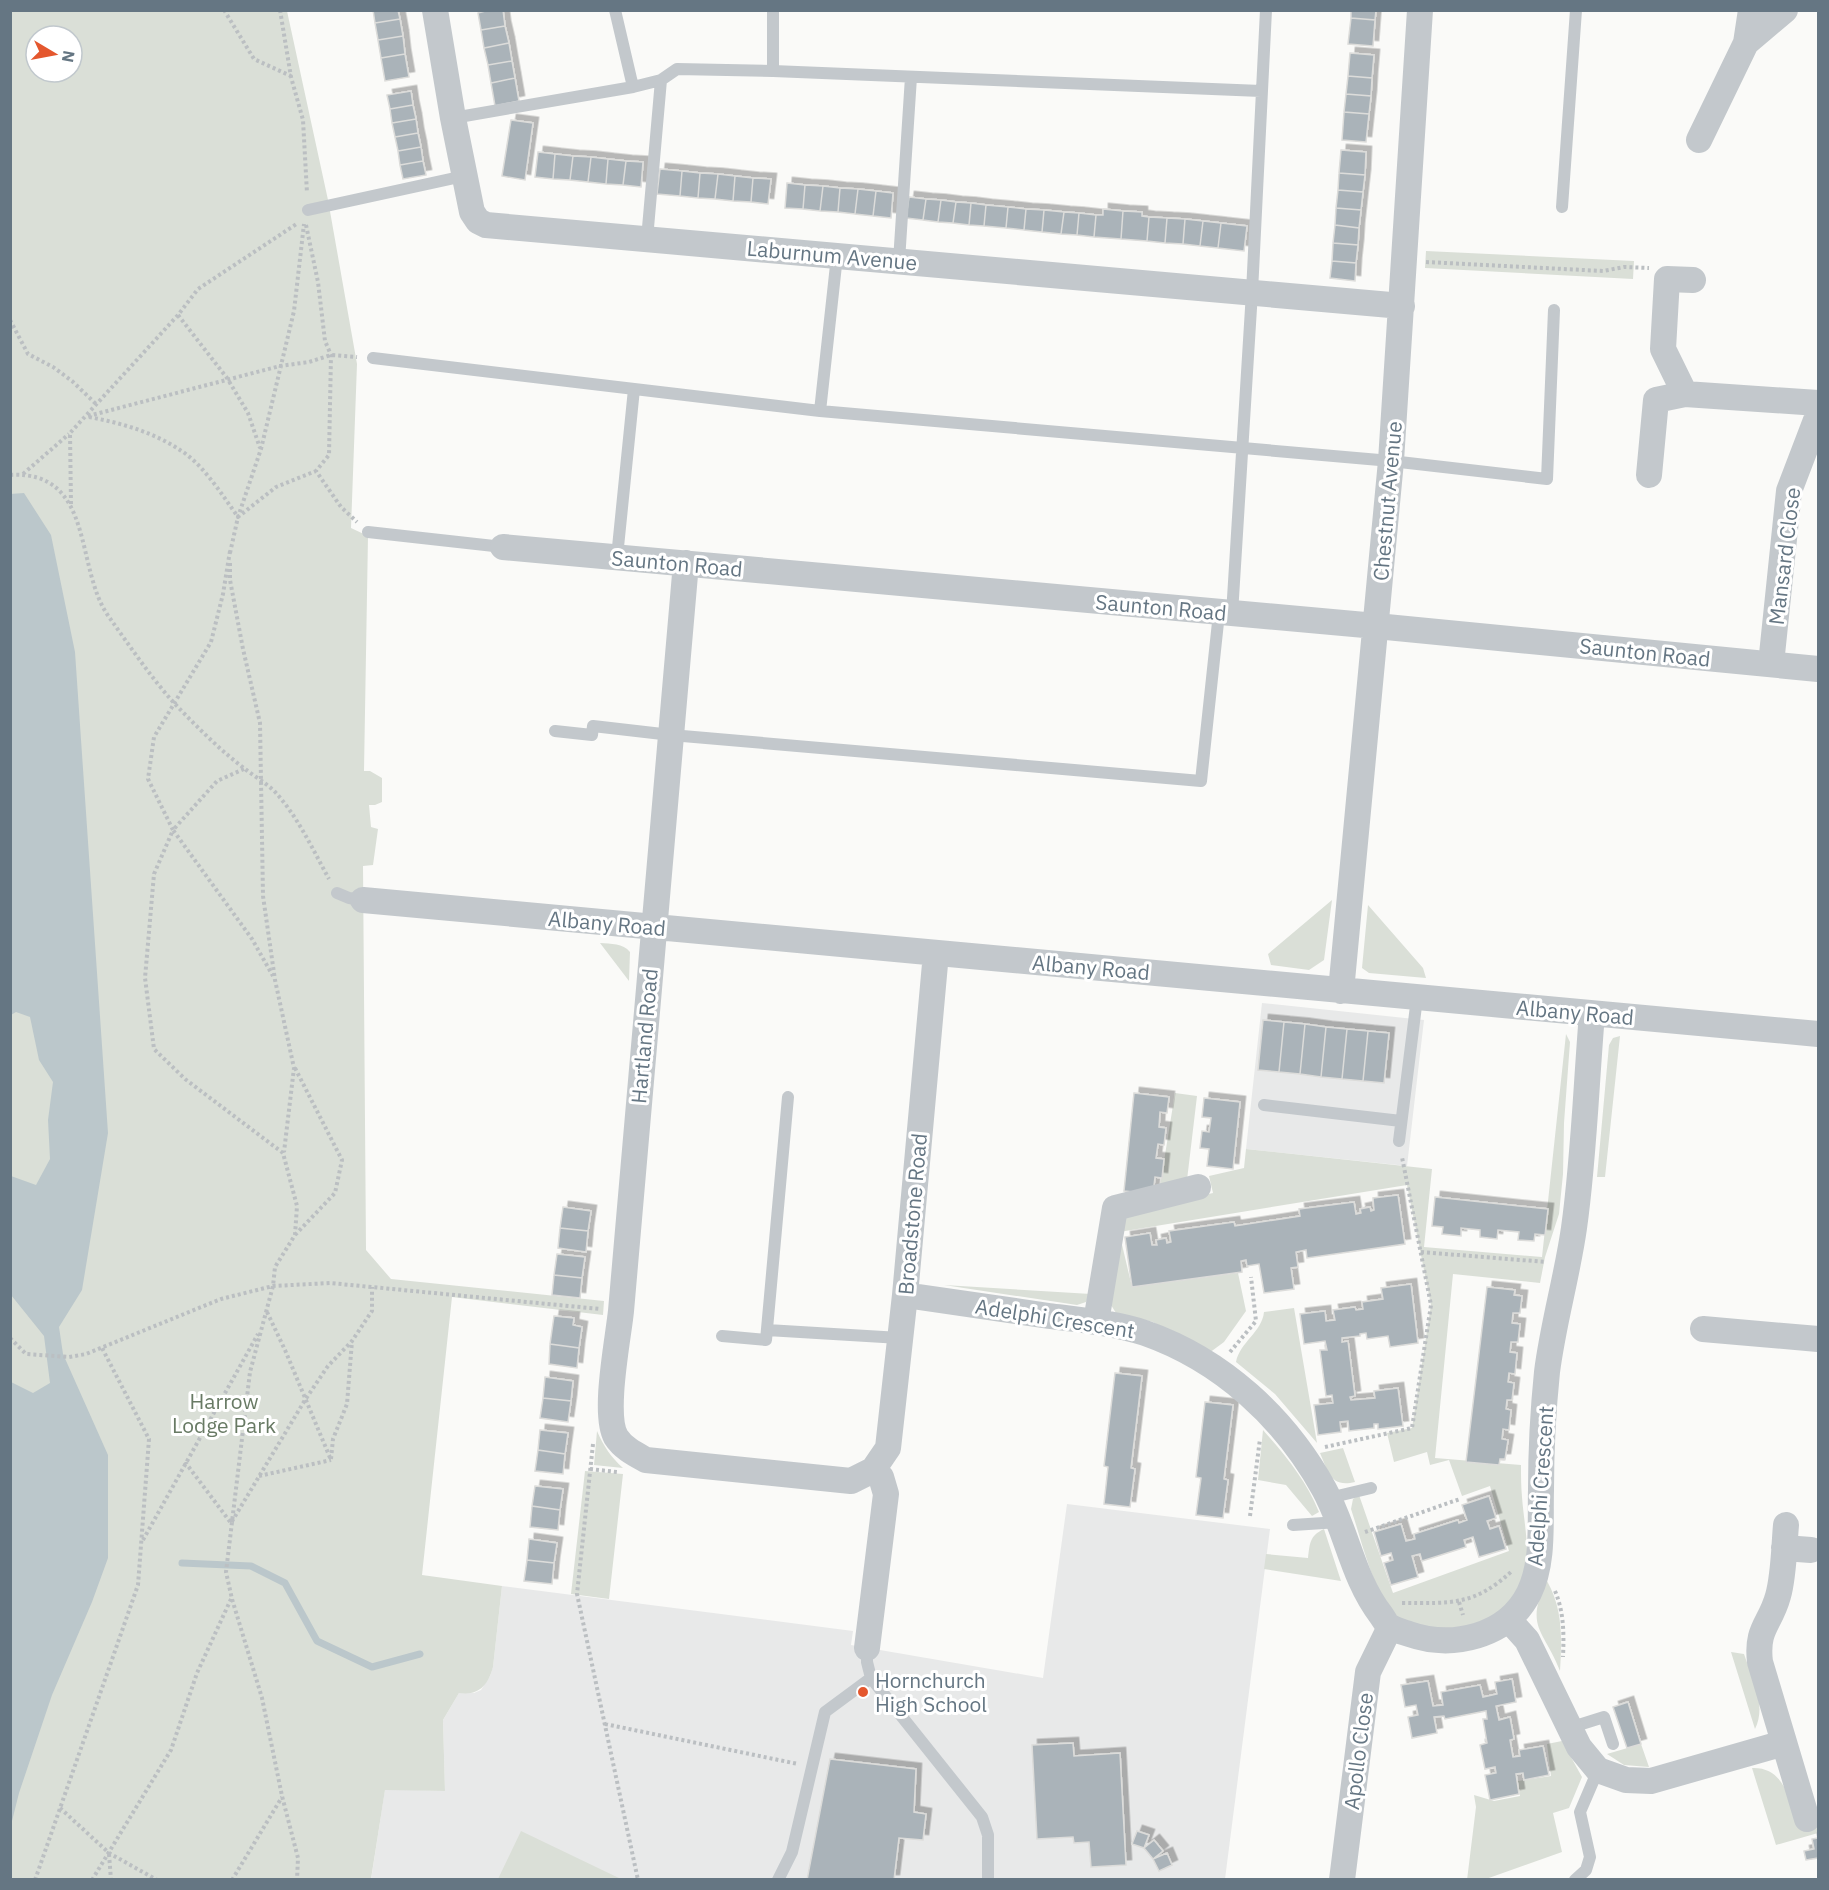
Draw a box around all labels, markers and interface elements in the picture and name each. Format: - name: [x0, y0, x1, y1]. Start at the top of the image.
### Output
- north arrow: [24, 24, 84, 84]
- text: N: [58, 49, 80, 64]
- street label: Laburnum Avenue: [746, 234, 918, 276]
- street label: Chestnut Avenue: [1366, 420, 1408, 582]
- street label: Mansard Close: [1762, 485, 1806, 627]
- street label: Saunton Road: [610, 543, 744, 583]
- street label: Saunton Road: [1094, 587, 1228, 627]
- street label: Saunton Road: [1578, 631, 1712, 673]
- street label: Albany Road: [547, 904, 667, 942]
- street label: Albany Road: [1031, 948, 1151, 986]
- street label: Hartland Road: [624, 967, 664, 1105]
- street label: Albany Road: [1515, 993, 1635, 1031]
- street label: Broadstone Road: [891, 1132, 933, 1296]
- street label: Adelphi Crescent: [973, 1292, 1137, 1344]
- park label: Harrow Lodge Park: [172, 1387, 276, 1439]
- street label: Adelphi Crescent: [1520, 1405, 1560, 1567]
- place label: Hornchurch High School: [875, 1666, 987, 1718]
- marker: Hornchurch High School: [856, 1685, 870, 1699]
- street label: Apollo Close: [1337, 1691, 1379, 1811]

